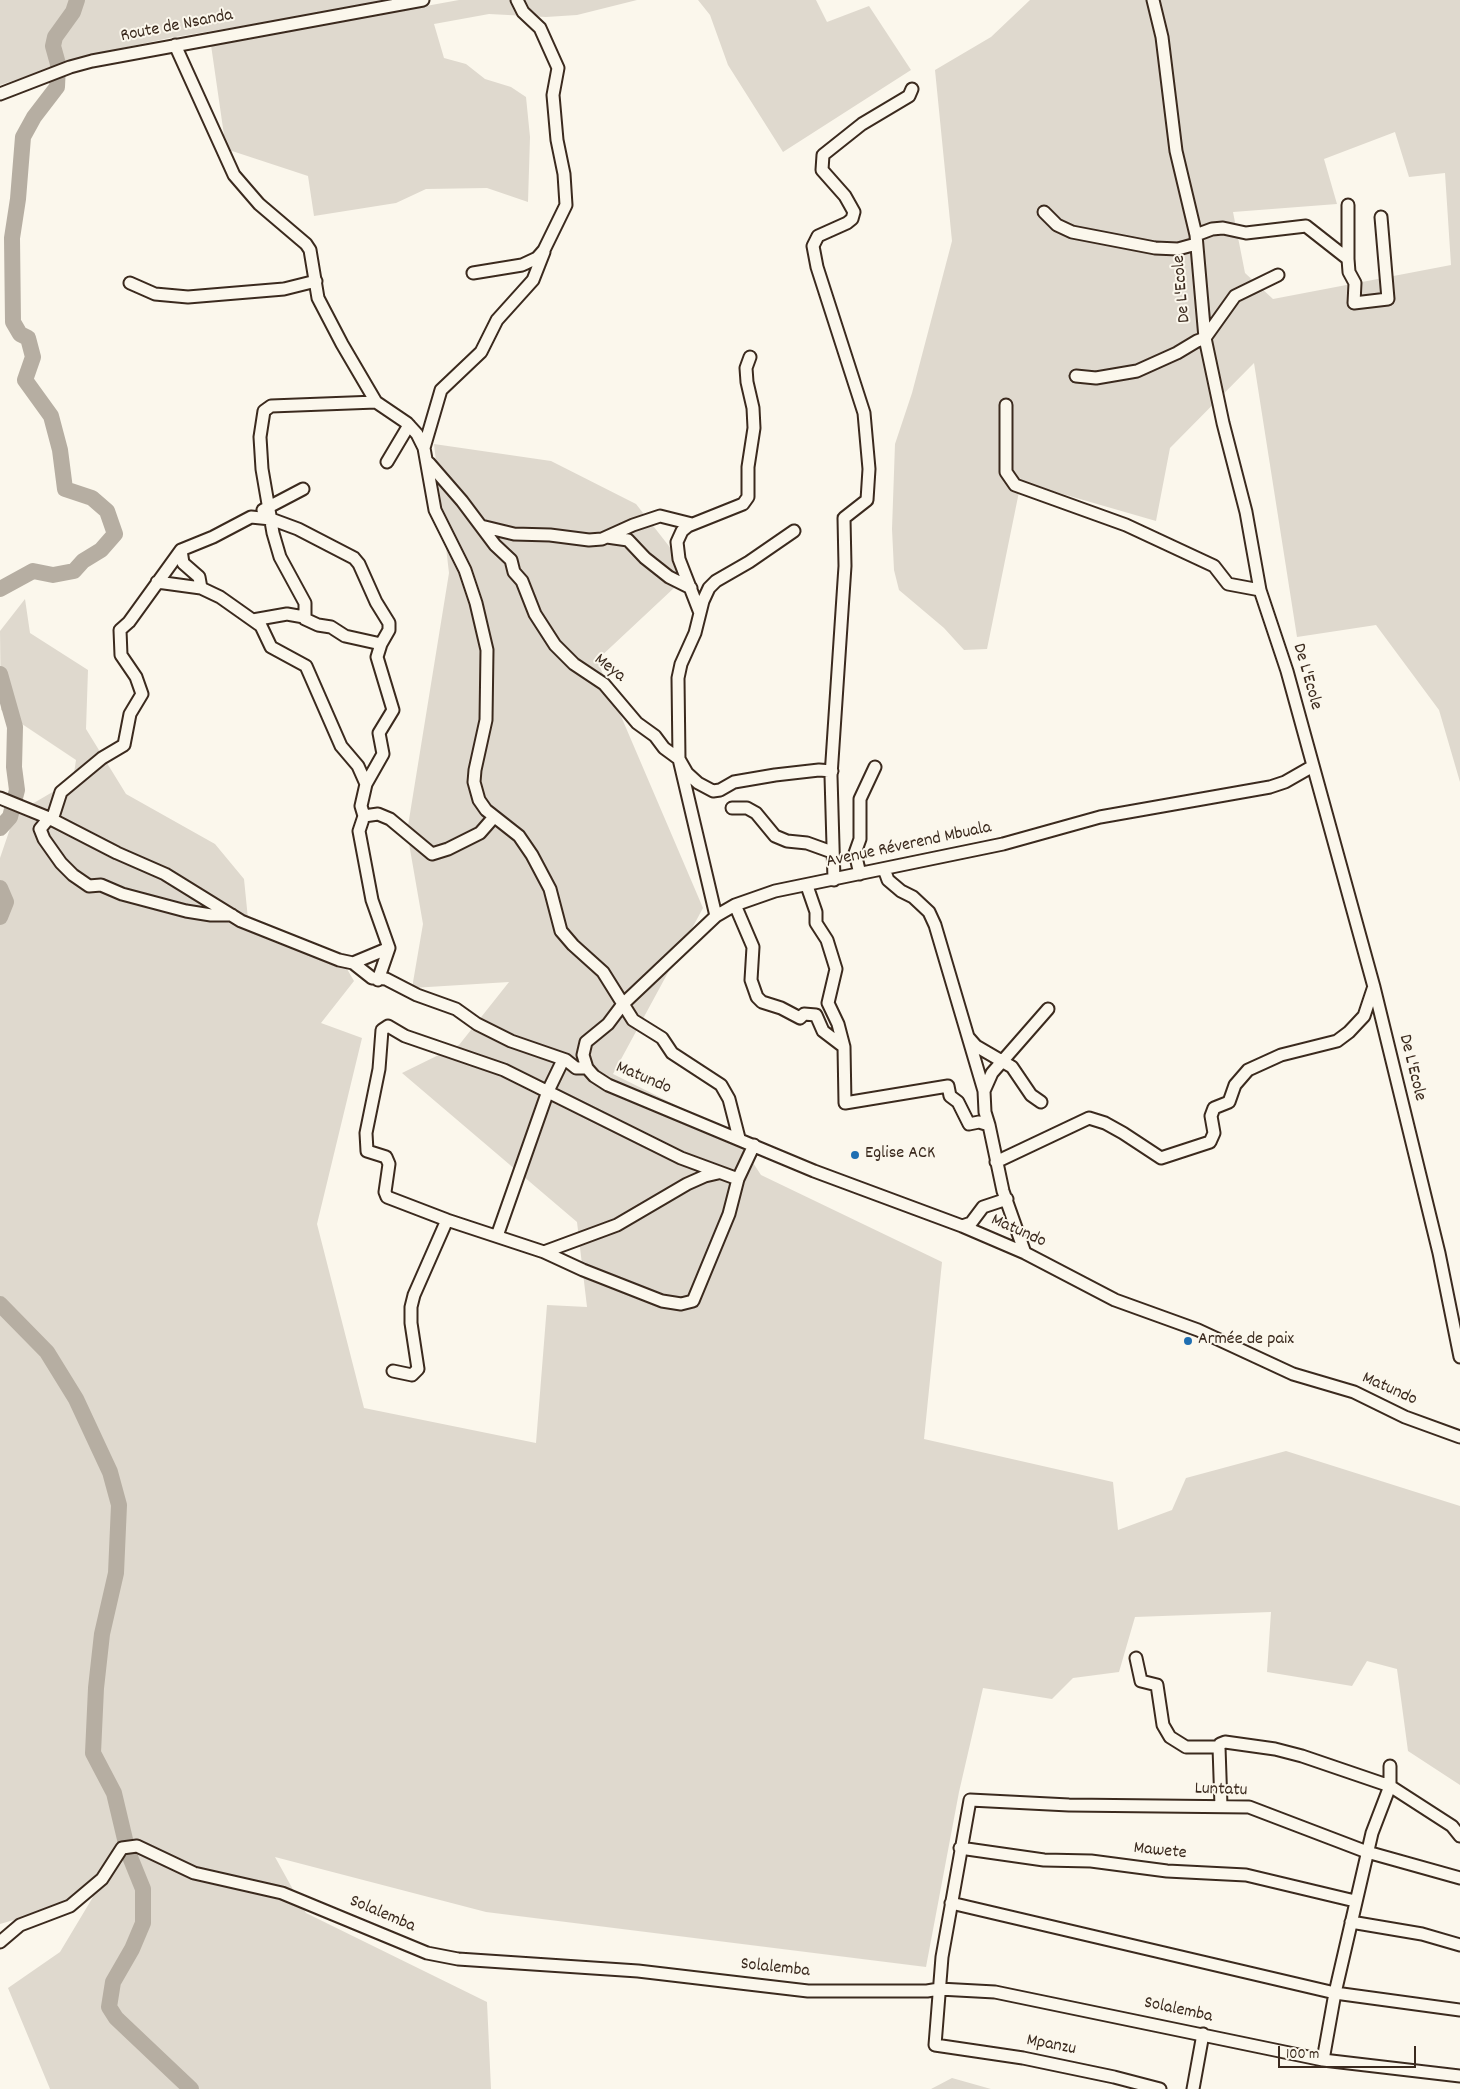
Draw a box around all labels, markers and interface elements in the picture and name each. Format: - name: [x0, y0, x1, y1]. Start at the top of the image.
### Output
- street label: Route de Nsanda: [119, 6, 235, 48]
- street label: De L'Ecole: [1169, 254, 1197, 324]
- street label: De L'Ecole: [1286, 641, 1326, 713]
- street label: Meya: [589, 650, 629, 688]
- street label: Avenue Réverend Mbuala: [825, 818, 993, 874]
- street label: De L'Ecole: [1392, 1032, 1430, 1104]
- street label: Matundo: [612, 1058, 674, 1100]
- place label: Eglise ACK: [865, 1144, 935, 1166]
- marker: Eglise ACK: [849, 1149, 861, 1161]
- street label: Matundo: [987, 1210, 1049, 1254]
- place label: Armée de paix: [1198, 1330, 1294, 1352]
- marker: Armée de paix: [1182, 1335, 1194, 1347]
- street label: Matundo: [1358, 1368, 1420, 1412]
- street label: Luntatu: [1194, 1779, 1248, 1803]
- street label: Mawete: [1132, 1838, 1188, 1866]
- street label: Solalemba: [346, 1891, 418, 1939]
- street label: Solalemba: [739, 1955, 811, 1983]
- street label: Solalemba: [1142, 1993, 1214, 2029]
- street label: Mpanzu: [1024, 2031, 1078, 2061]
- scale bar: [1280, 2036, 1418, 2068]
- text: 100 m: [1286, 2044, 1319, 2066]

